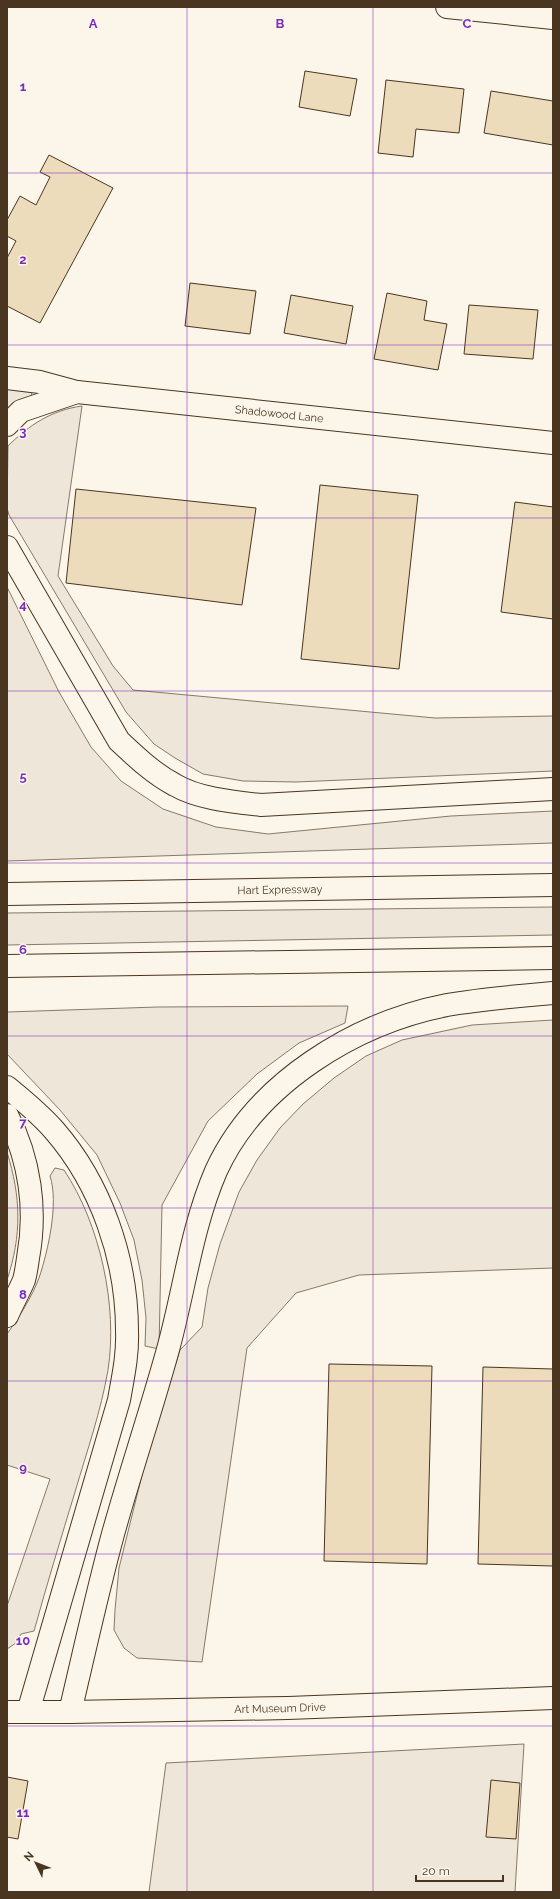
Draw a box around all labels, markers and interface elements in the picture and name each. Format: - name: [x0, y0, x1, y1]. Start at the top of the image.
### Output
- text: A: [89, 16, 98, 31]
- text: B: [276, 16, 285, 31]
- text: C: [463, 16, 472, 31]
- text: 1: [20, 79, 27, 94]
- text: 2: [19, 252, 27, 267]
- street label: Shadowood Lane: [234, 403, 325, 425]
- text: 3: [19, 424, 27, 439]
- text: 4: [19, 597, 27, 612]
- text: 5: [19, 769, 27, 784]
- street label: Hart Expressway: [237, 883, 323, 897]
- text: 6: [19, 942, 27, 957]
- text: 7: [19, 1115, 27, 1130]
- text: 8: [19, 1287, 27, 1302]
- text: 9: [19, 1460, 27, 1475]
- text: 10: [16, 1633, 30, 1648]
- street label: Art Museum Drive: [234, 1701, 327, 1716]
- text: 11: [17, 1805, 30, 1820]
- north arrow: [16, 1843, 56, 1883]
- text: N: [21, 1849, 37, 1864]
- scale bar: [416, 1857, 503, 1883]
- text: 20 m: [422, 1864, 450, 1878]

